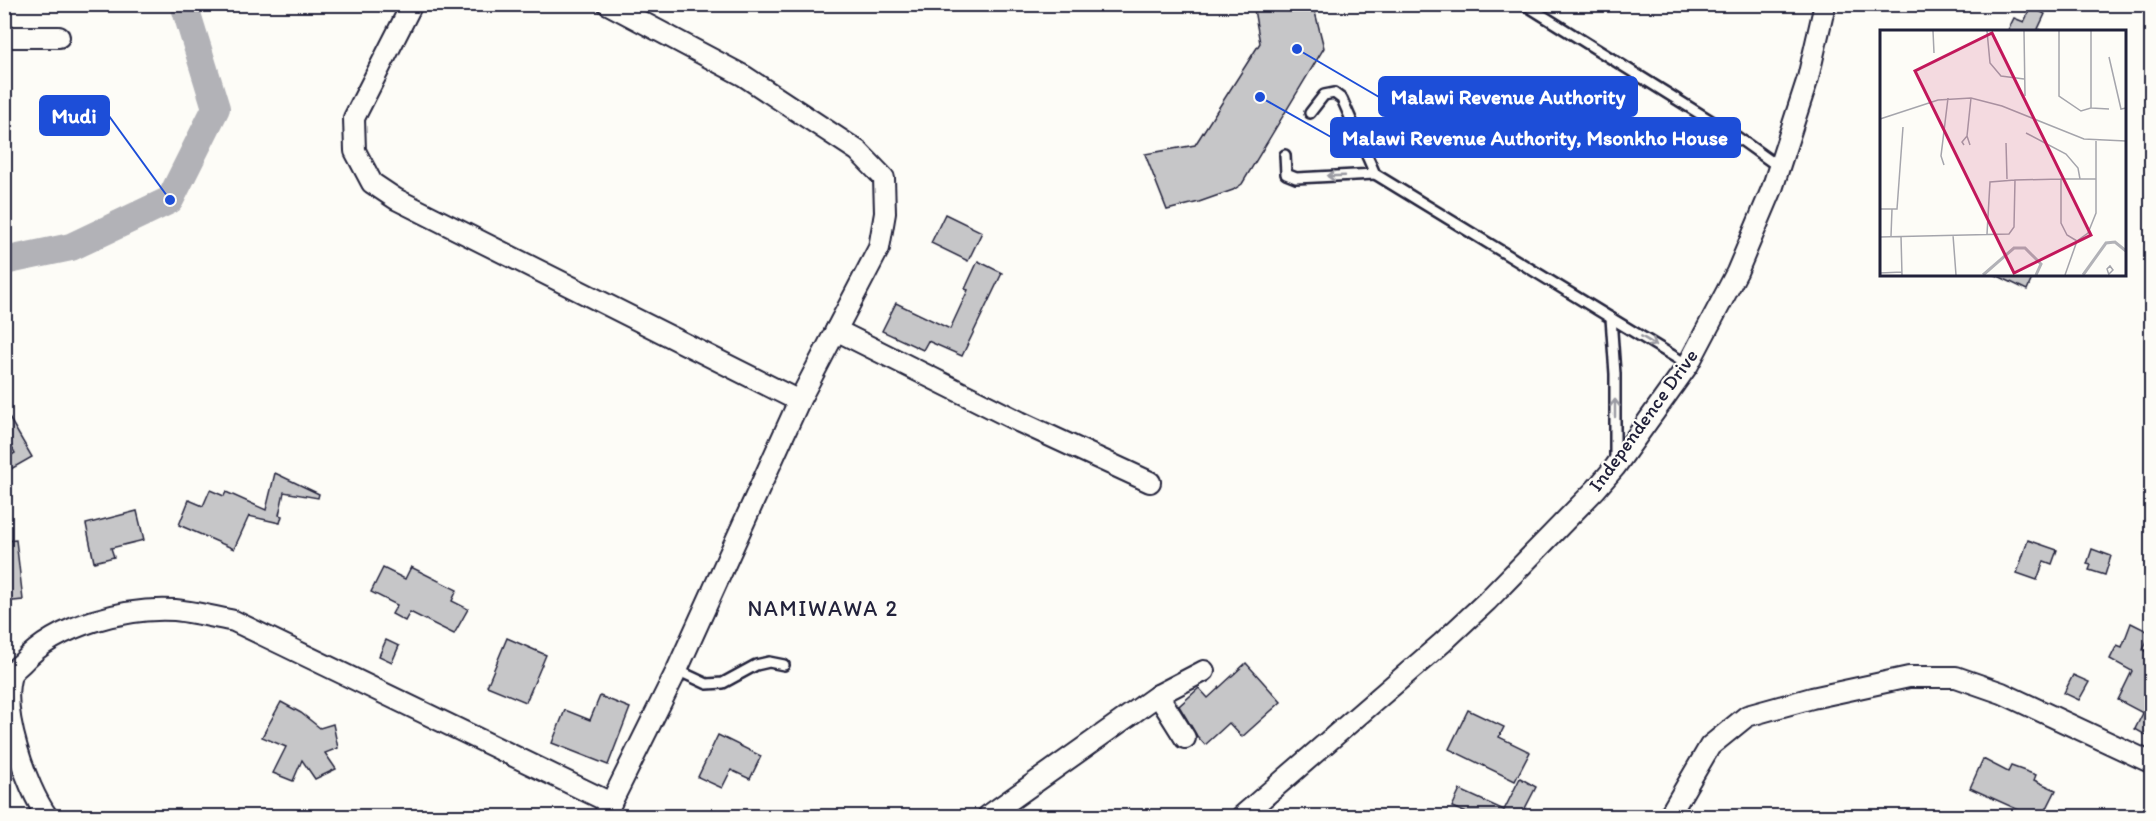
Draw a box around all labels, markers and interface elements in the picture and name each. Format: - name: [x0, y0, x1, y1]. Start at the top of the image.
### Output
- inset map: [1880, 30, 2126, 276]
- callout: Malawi Revenue Authority: [1379, 77, 1637, 116]
- text: Malawi Revenue Authority: [1391, 84, 1626, 110]
- callout: Mudi: [40, 96, 109, 135]
- text: Mudi: [51, 103, 97, 128]
- callout: Malawi Revenue Authority, Msonkho House: [1331, 118, 1740, 157]
- text: Malawi Revenue Authority, Msonkho House: [1342, 125, 1728, 151]
- one-way arrow: [1326, 171, 1346, 182]
- one-way arrow: [1640, 336, 1657, 348]
- street label: Independence Drive: [1583, 344, 1703, 496]
- one-way arrow: [1609, 399, 1621, 419]
- district label: NAMIWAWA 2: [748, 595, 898, 622]

